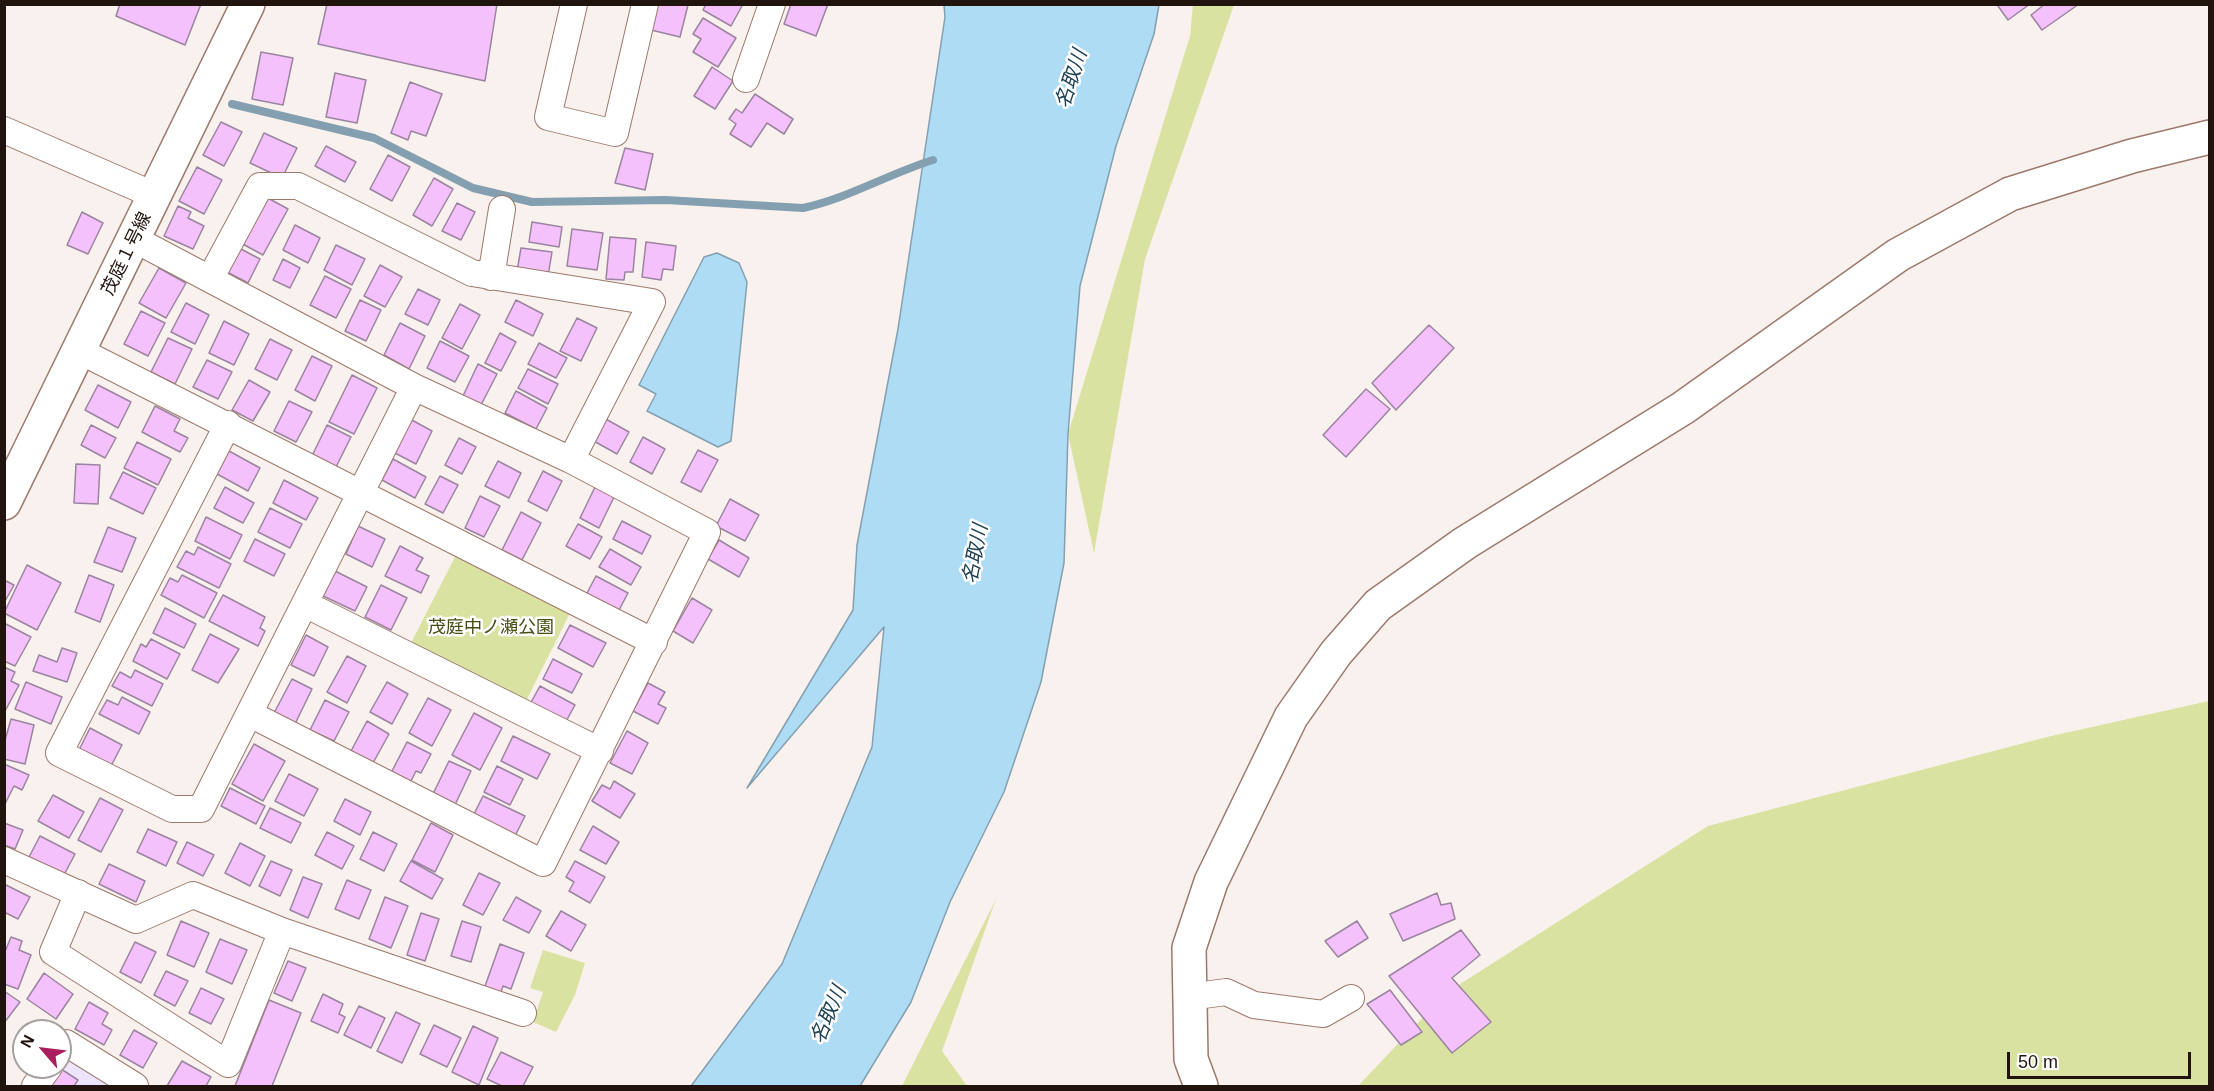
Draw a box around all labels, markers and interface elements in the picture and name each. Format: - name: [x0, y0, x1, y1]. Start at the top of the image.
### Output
- water label: 名取川: [1051, 47, 1093, 111]
- street label: 茂庭１号線: [98, 209, 156, 299]
- water label: 名取川: [958, 522, 994, 586]
- park label: 茂庭中ノ瀬公園: [428, 617, 554, 639]
- water label: 名取川: [806, 983, 852, 1047]
- north arrow: [12, 1019, 72, 1079]
- text: N: [17, 1032, 38, 1050]
- scale bar: [2010, 1040, 2194, 1078]
- text: 50 m: [2018, 1052, 2058, 1072]

